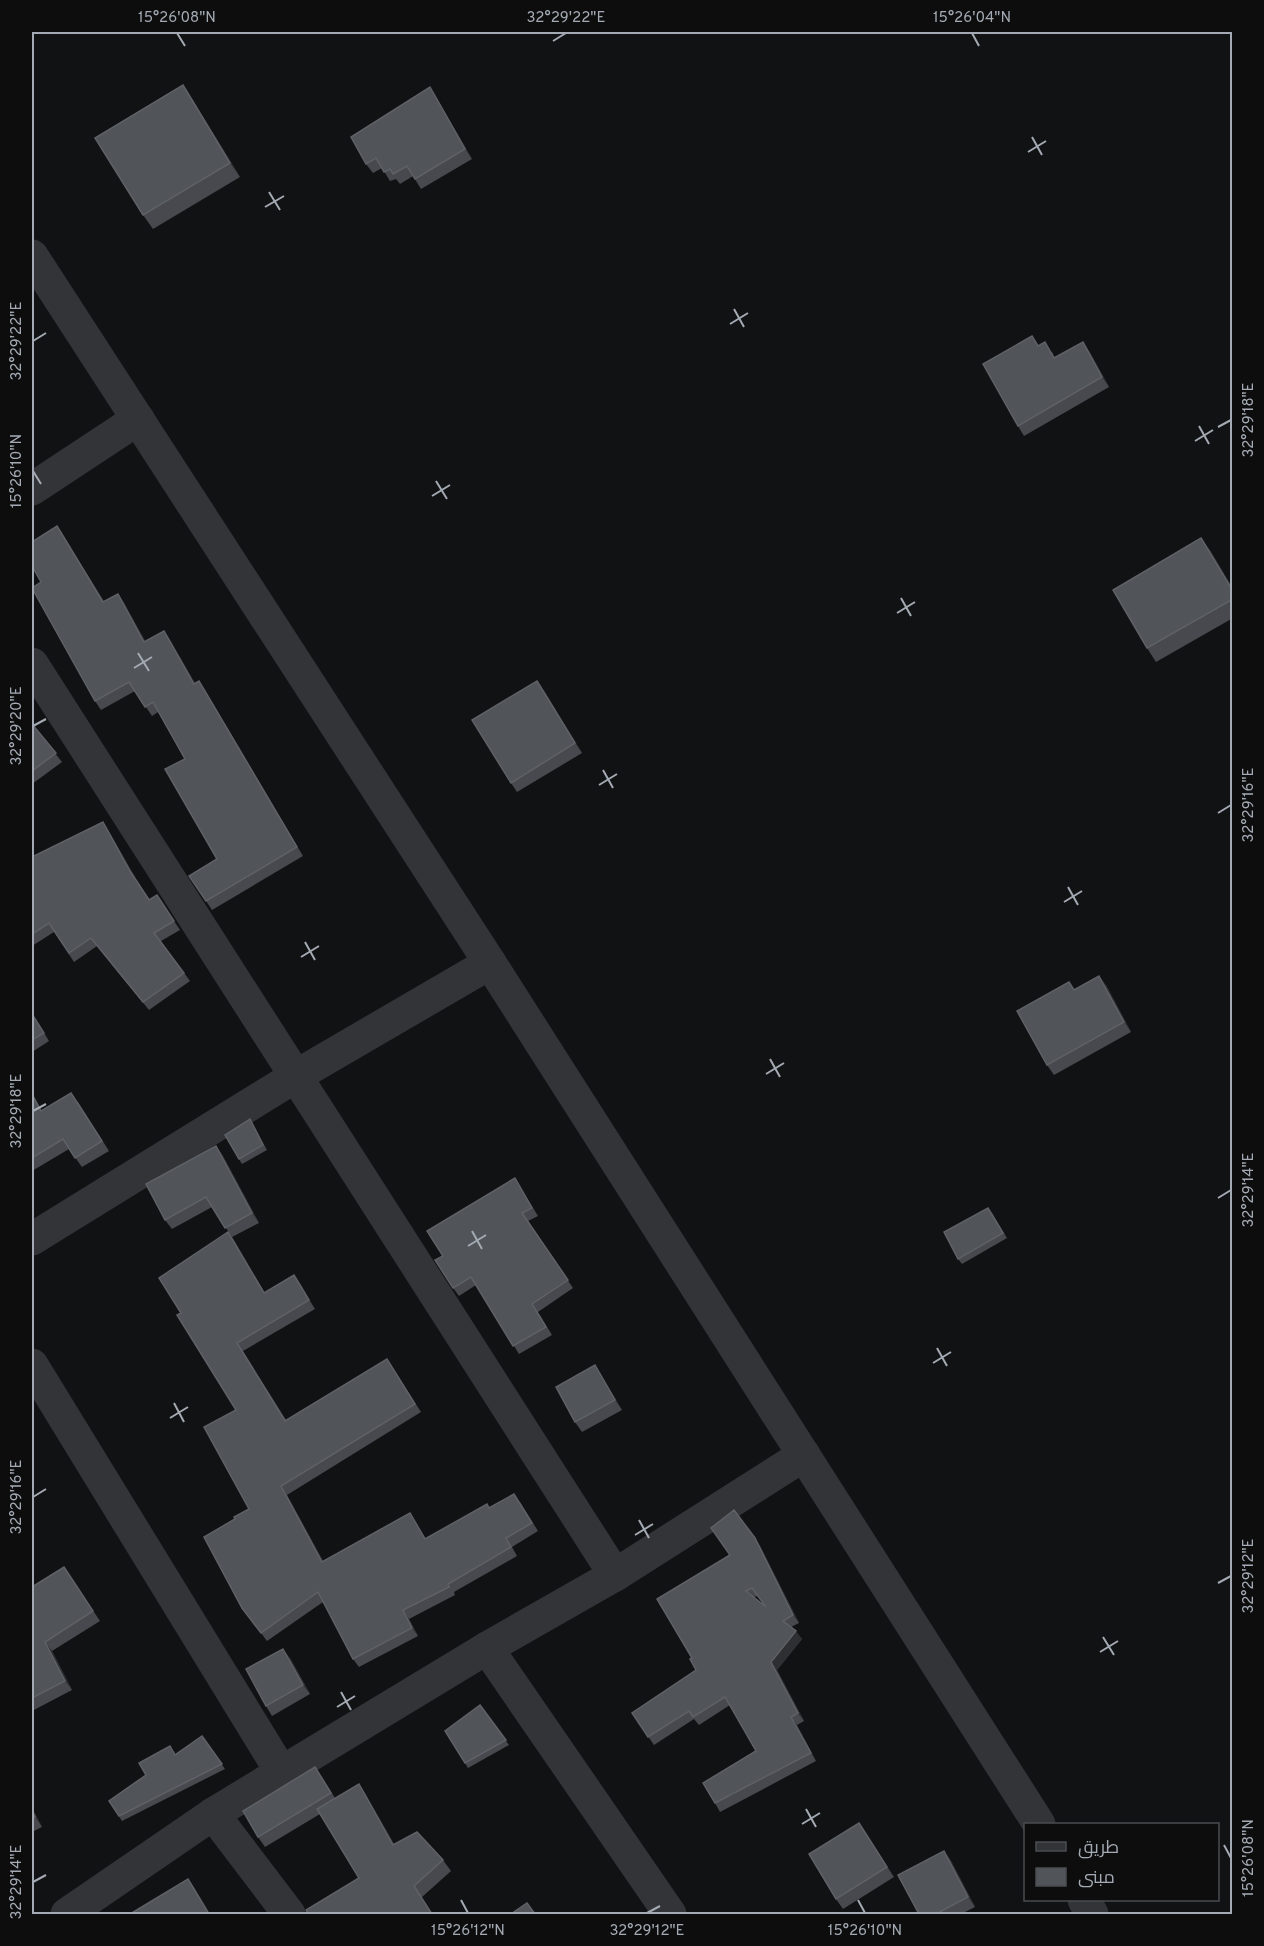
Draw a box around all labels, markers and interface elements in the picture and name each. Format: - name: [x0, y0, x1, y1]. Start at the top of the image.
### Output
- text: 15°26'08"N: [138, 9, 216, 28]
- text: 32°29'22"E: [527, 9, 605, 28]
- text: 15°26'04"N: [933, 9, 1011, 28]
- text: 32°29'22"E: [8, 302, 27, 380]
- text: 32°29'18"E: [1240, 382, 1259, 458]
- text: 15°26'10"N: [8, 434, 27, 508]
- text: 32°29'20"E: [8, 686, 27, 766]
- text: 32°29'16"E: [1240, 768, 1259, 842]
- text: 32°29'18"E: [8, 1073, 27, 1149]
- text: 32°29'14"E: [1240, 1152, 1259, 1228]
- text: 32°29'16"E: [8, 1460, 27, 1534]
- text: 32°29'12"E: [1240, 1538, 1259, 1614]
- text: 15°26'08"N: [1240, 1819, 1259, 1897]
- legend: [1024, 1823, 1219, 1901]
- text: طريق: [1078, 1837, 1119, 1860]
- text: 32°29'14"E: [8, 1844, 27, 1920]
- text: مبنى: [1078, 1867, 1115, 1890]
- text: 15°26'12"N: [431, 1922, 505, 1941]
- text: 32°29'12"E: [609, 1922, 685, 1941]
- text: 15°26'10"N: [828, 1922, 902, 1941]

